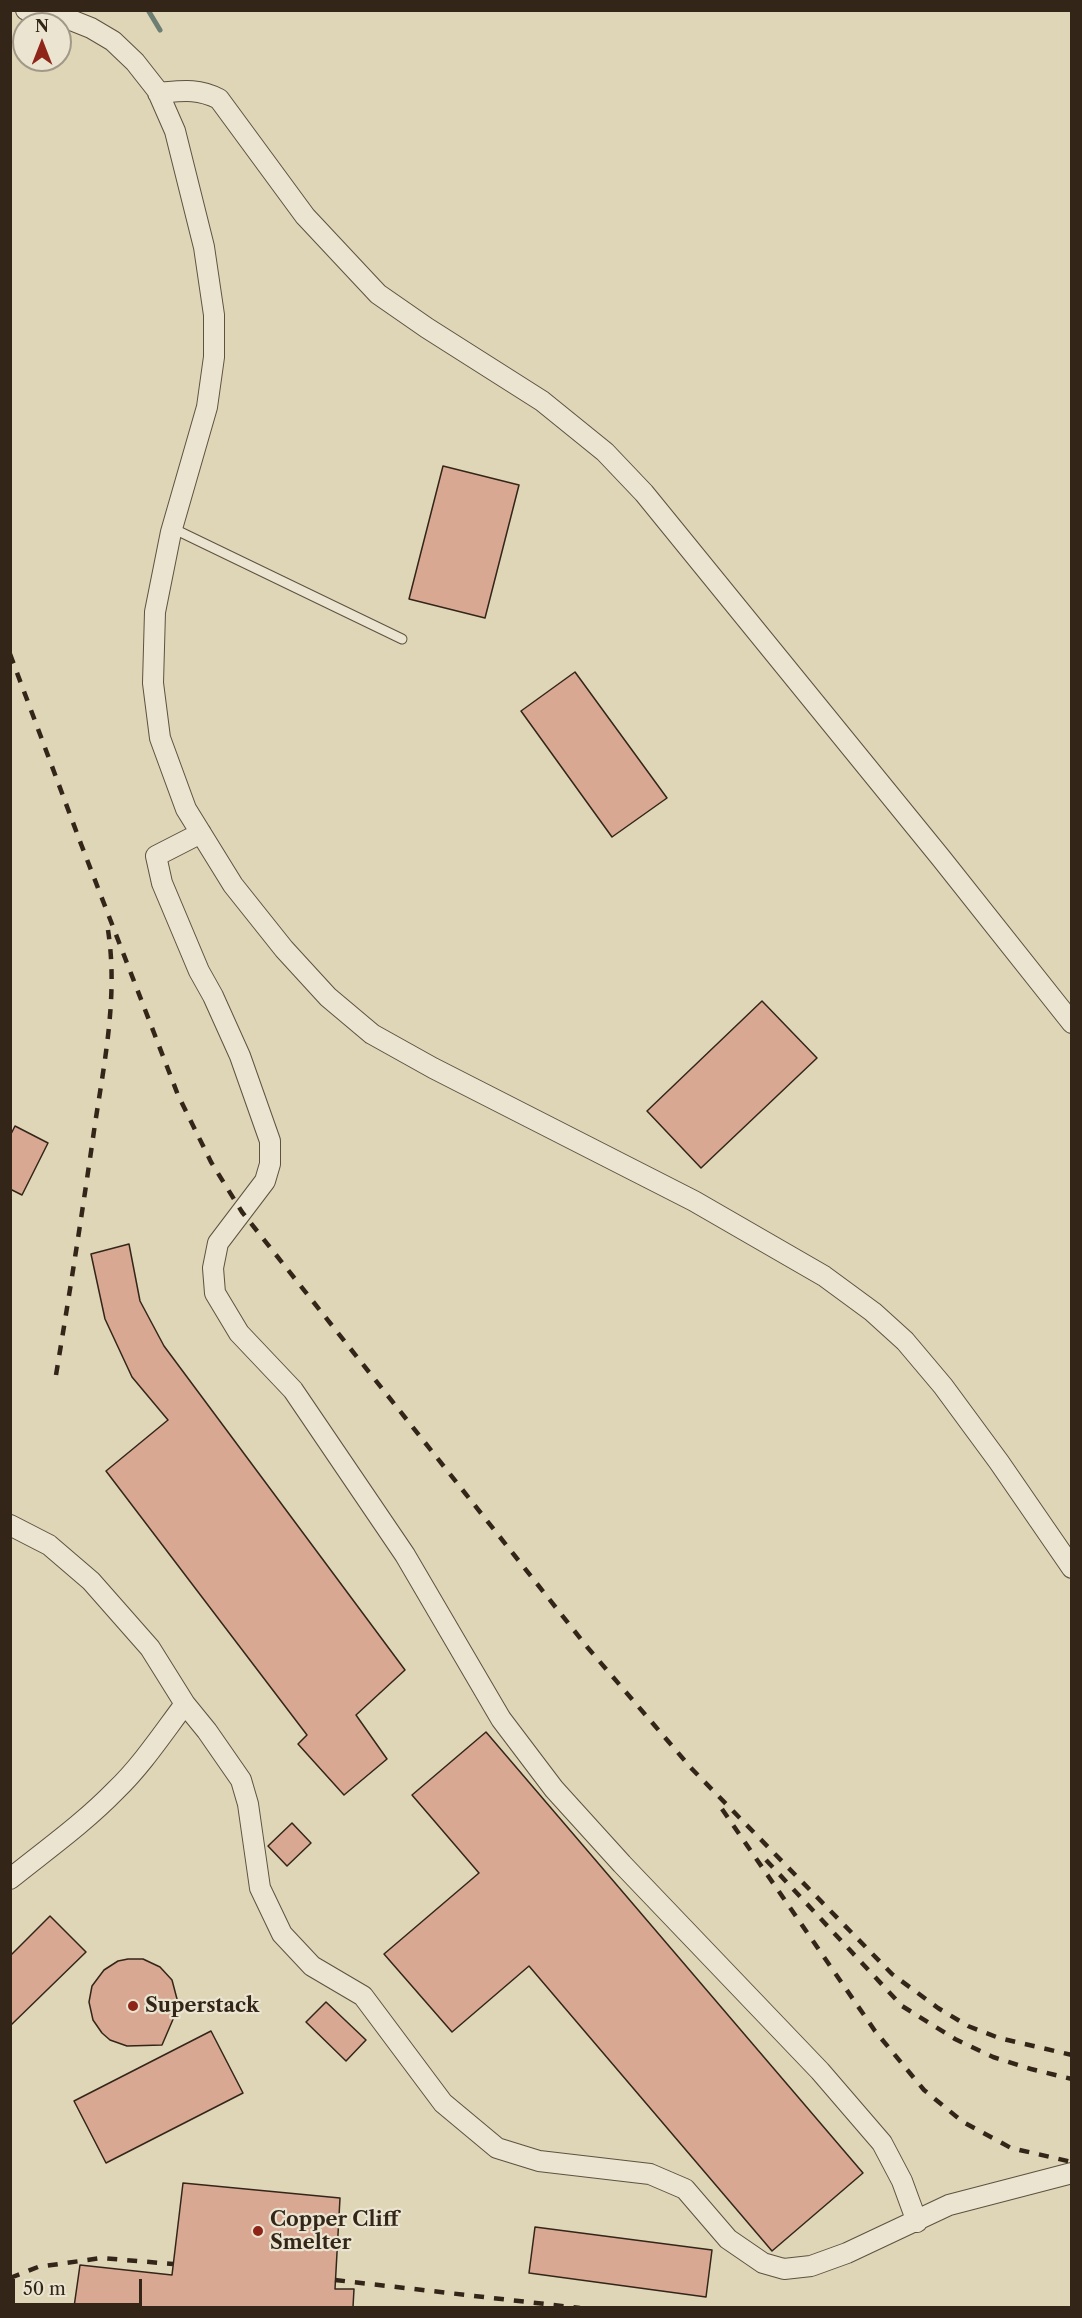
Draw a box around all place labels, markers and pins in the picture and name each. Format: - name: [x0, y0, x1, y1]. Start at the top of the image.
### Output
- place label: Superstack: [145, 1994, 259, 2018]
- marker: Superstack: [126, 1999, 140, 2013]
- place label: Copper Cliff Smelter: [270, 2208, 398, 2255]
- marker: Copper Cliff Smelter: [251, 2224, 265, 2238]

